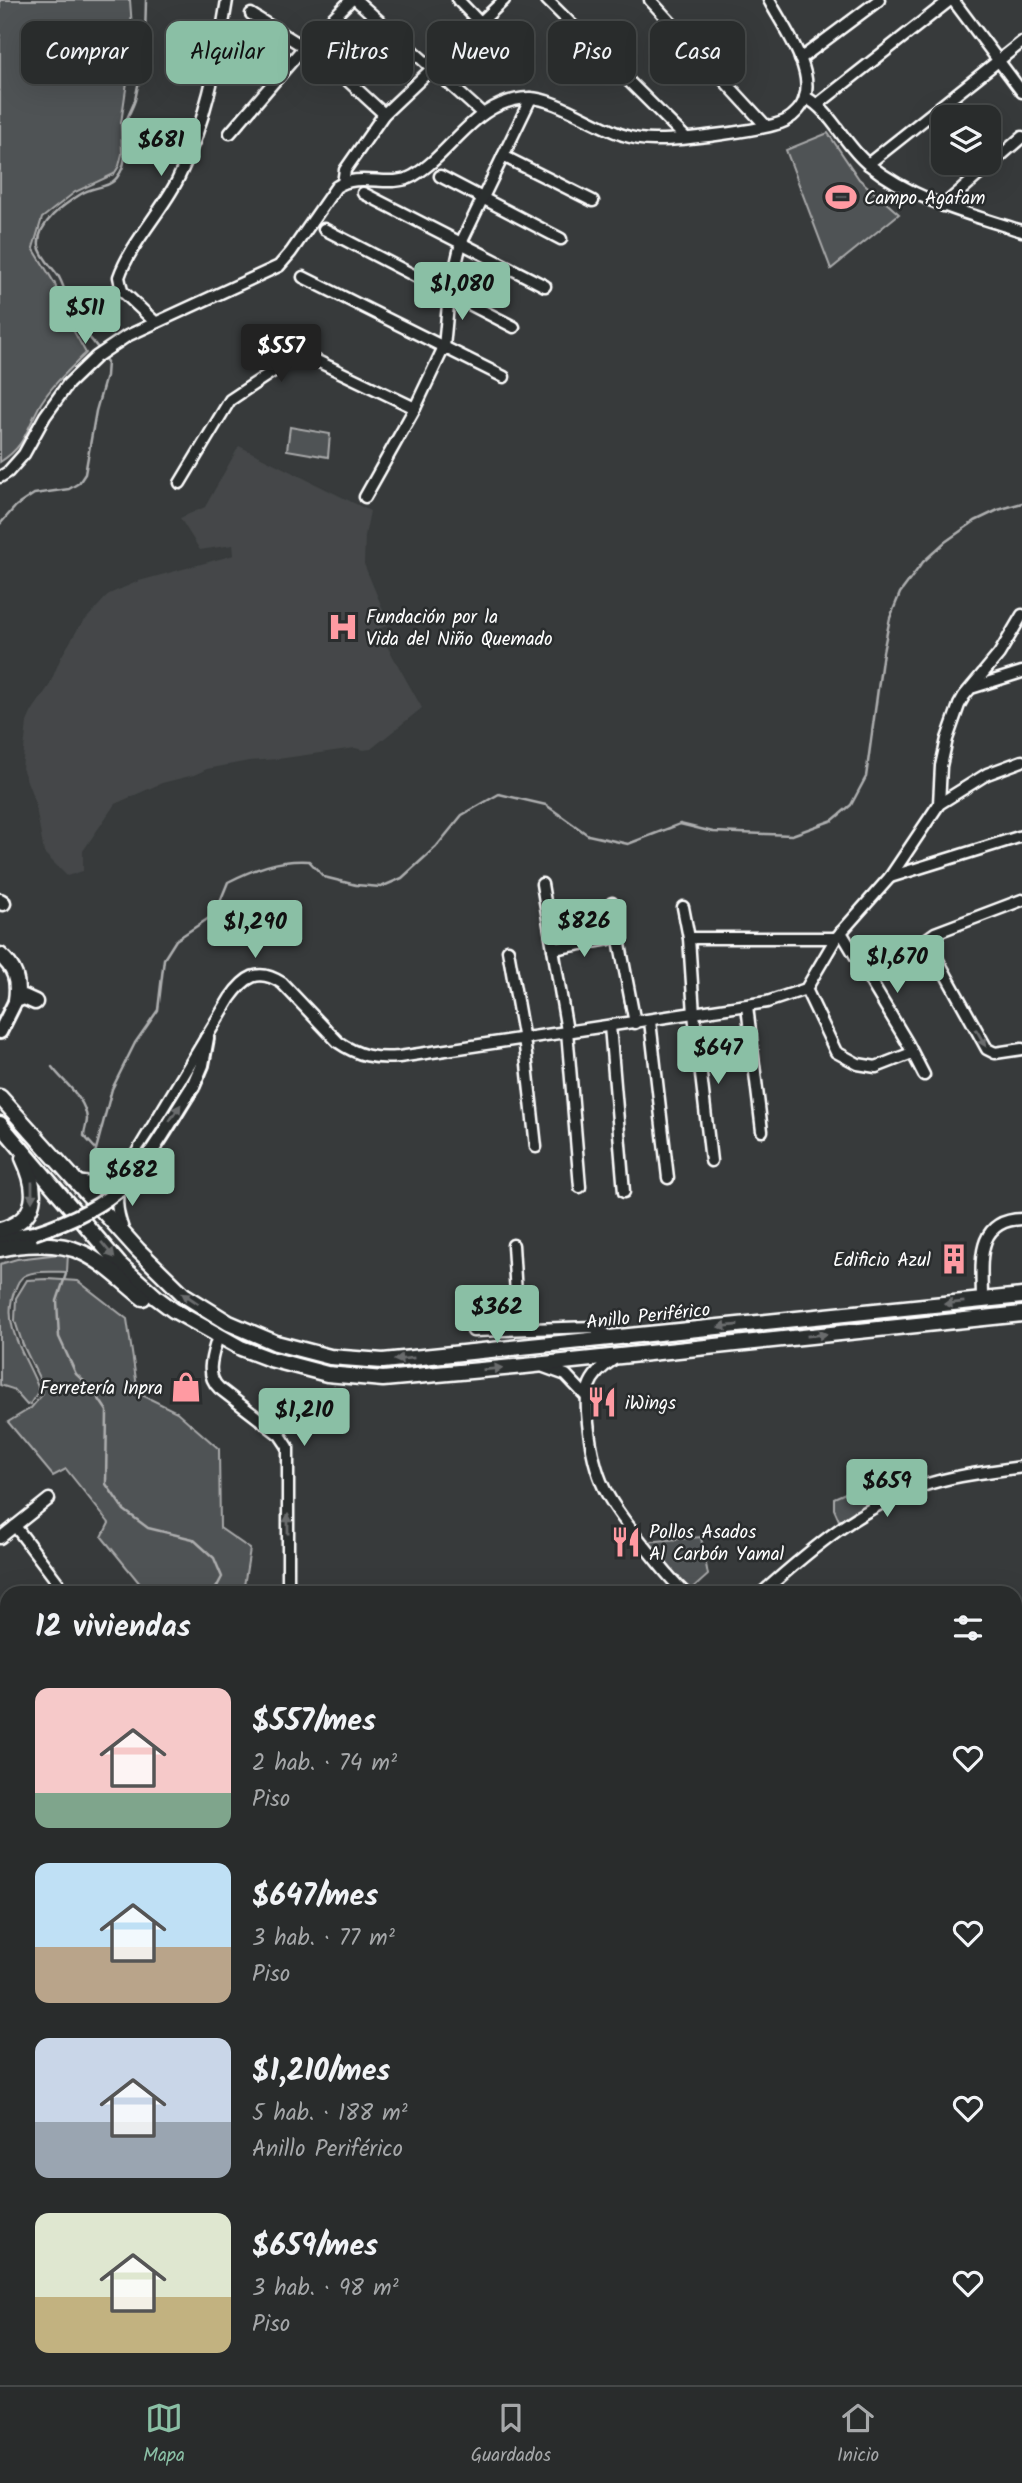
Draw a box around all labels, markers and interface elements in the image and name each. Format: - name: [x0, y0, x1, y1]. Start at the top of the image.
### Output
- chip: Comprar: [21, 21, 152, 84]
- chip: Alquilar: [166, 21, 288, 84]
- chip: Filtros: [302, 21, 413, 84]
- chip: Nuevo: [427, 21, 534, 84]
- chip: Piso: [548, 21, 636, 84]
- chip: Casa: [650, 21, 745, 84]
- map controls: [931, 105, 1001, 175]
- button: layers: [931, 105, 1001, 175]
- pin: $681: [120, 118, 202, 178]
- text: $681: [138, 123, 184, 159]
- sports icon: Campo Agafam: [824, 180, 858, 214]
- place label: Campo Agafam: [864, 184, 985, 214]
- pin: $1,080: [405, 262, 519, 322]
- text: $1,080: [430, 267, 494, 303]
- pin: $511: [44, 286, 126, 346]
- text: $511: [65, 291, 105, 327]
- pin: $557: [240, 324, 322, 384]
- text: $557: [257, 329, 305, 365]
- place label: Fundación por la Vida del Niño Quemado: [366, 603, 553, 655]
- hospital icon: Fundación por la Vida del Niño Quemado: [326, 610, 360, 644]
- pin: $1,290: [198, 900, 312, 960]
- pin: $826: [543, 900, 625, 959]
- text: $826: [557, 904, 611, 940]
- text: $1,290: [223, 905, 287, 941]
- pin: $1,670: [840, 936, 954, 995]
- text: $1,670: [866, 940, 928, 976]
- pin: $647: [677, 1026, 759, 1086]
- one-way arrow: [975, 1029, 987, 1048]
- text: $647: [693, 1031, 743, 1067]
- one-way arrow: [168, 1104, 181, 1123]
- pin: $682: [91, 1148, 173, 1208]
- text: $682: [105, 1153, 159, 1189]
- one-way arrow: [26, 1181, 38, 1203]
- one-way arrow: [100, 1242, 115, 1259]
- building icon: Edificio Azul: [937, 1242, 971, 1276]
- place label: Edificio Azul: [833, 1246, 931, 1276]
- pin: $362: [456, 1286, 538, 1345]
- text: $362: [471, 1290, 523, 1326]
- one-way arrow: [181, 1291, 199, 1305]
- street label: Anillo Periférico: [585, 1296, 712, 1338]
- one-way arrow: [943, 1298, 965, 1309]
- one-way arrow: [717, 1321, 739, 1332]
- one-way arrow: [806, 1329, 828, 1340]
- one-way arrow: [393, 1354, 415, 1365]
- one-way arrow: [482, 1363, 504, 1374]
- shop icon: Ferretería Inpra: [169, 1370, 203, 1404]
- place label: Ferretería Inpra: [40, 1374, 163, 1404]
- restaurant icon: iWings: [585, 1385, 619, 1419]
- pin: $1,210: [247, 1388, 361, 1448]
- place label: iWings: [625, 1389, 676, 1419]
- text: $1,210: [275, 1393, 333, 1429]
- pin: $659: [846, 1460, 928, 1519]
- text: $659: [862, 1464, 912, 1500]
- one-way arrow: [283, 1513, 294, 1535]
- place label: Pollos Asados Al Carbón Yamal: [649, 1518, 785, 1570]
- restaurant icon: Pollos Asados Al Carbón Yamal: [609, 1525, 643, 1559]
- text: 12 viviendas: [35, 1604, 191, 1652]
- icon: filters: [949, 1609, 987, 1647]
- text: $557/mes: [252, 1698, 376, 1746]
- icon: home: [91, 1716, 175, 1800]
- icon: heart: [949, 1739, 987, 1777]
- text: 2 hab. · 74 m²: [252, 1746, 397, 1782]
- text: Piso: [252, 1782, 290, 1818]
- text: $647/mes: [252, 1873, 378, 1921]
- icon: home: [91, 1891, 175, 1975]
- icon: heart: [949, 1914, 987, 1952]
- text: 3 hab. · 77 m²: [252, 1921, 395, 1957]
- text: Piso: [252, 1957, 290, 1993]
- text: $1,210/mes: [252, 2048, 390, 2096]
- icon: home: [91, 2066, 175, 2150]
- icon: heart: [949, 2089, 987, 2127]
- text: 5 hab. · 188 m²: [252, 2096, 408, 2132]
- text: Anillo Periférico: [252, 2132, 403, 2168]
- text: $659/mes: [252, 2223, 378, 2271]
- icon: home: [91, 2241, 175, 2325]
- icon: heart: [949, 2264, 987, 2302]
- text: 3 hab. · 98 m²: [252, 2271, 399, 2307]
- text: Piso: [252, 2307, 290, 2343]
- tab: Mapa: [143, 2399, 185, 2471]
- tab: Guardados: [471, 2399, 551, 2471]
- tab: Inicio: [837, 2399, 879, 2471]

